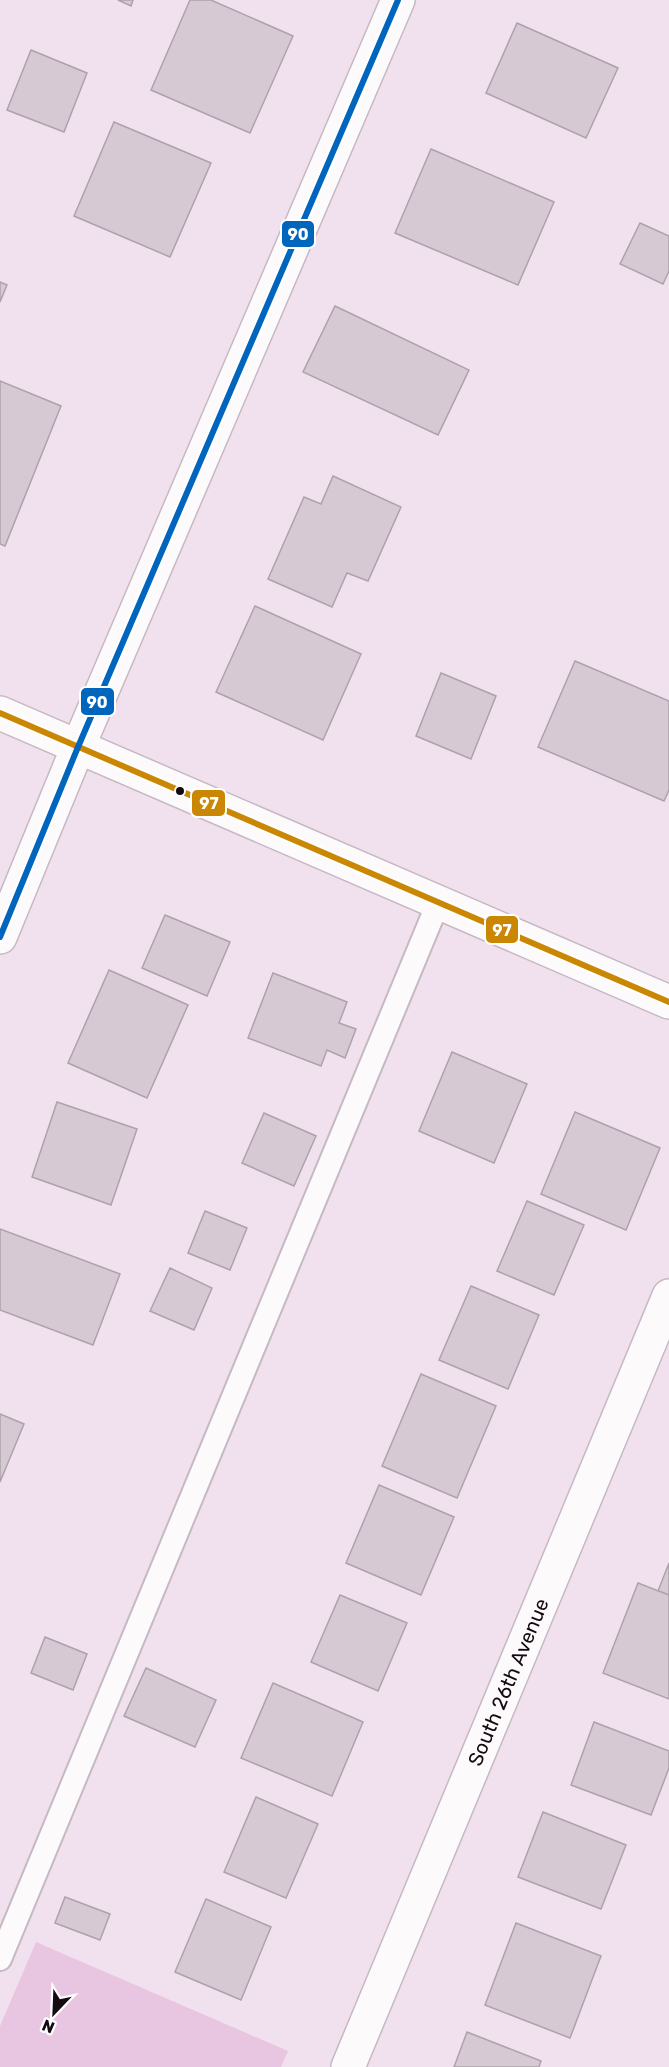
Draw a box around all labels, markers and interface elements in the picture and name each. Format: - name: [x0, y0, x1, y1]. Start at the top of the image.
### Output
- line badge: 90: [281, 220, 315, 248]
- text: 90: [287, 225, 309, 244]
- line badge: 90: [80, 687, 115, 716]
- text: 90: [86, 693, 108, 712]
- unlabelled marker: [174, 785, 186, 797]
- line badge: 97: [191, 789, 226, 817]
- text: 97: [199, 794, 219, 813]
- line badge: 97: [485, 915, 519, 944]
- text: 97: [492, 921, 512, 940]
- street label: South 26th Avenue: [463, 1595, 554, 1769]
- north arrow: [24, 1983, 84, 2043]
- text: N: [39, 2015, 57, 2037]

